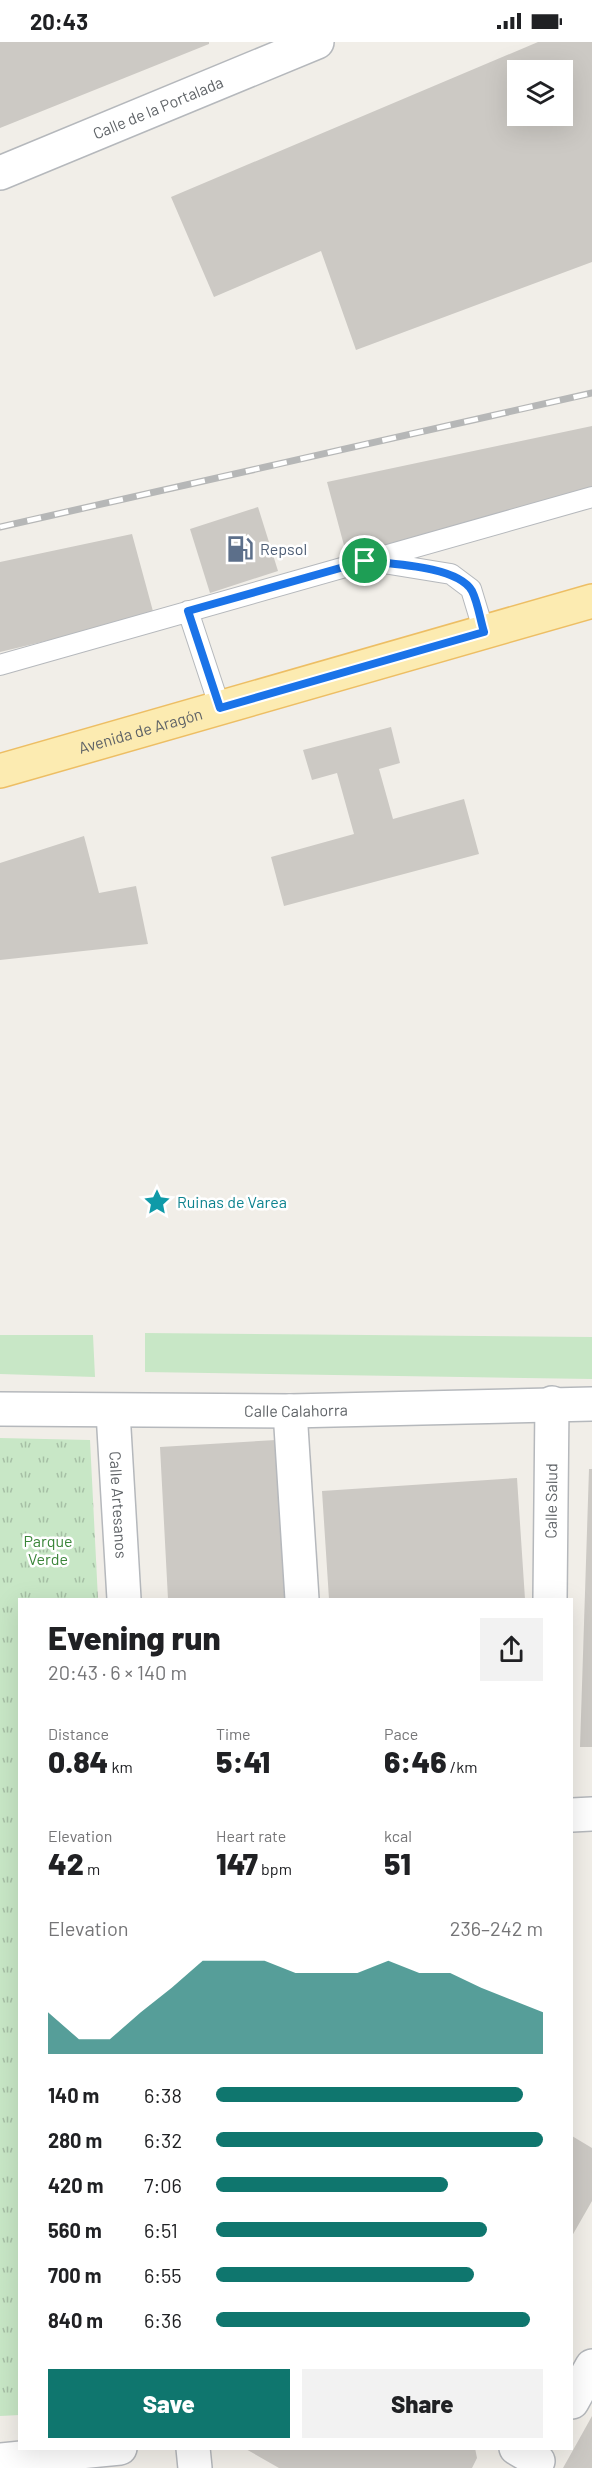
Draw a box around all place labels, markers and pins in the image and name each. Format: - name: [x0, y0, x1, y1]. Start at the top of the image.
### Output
- fuel station icon: Repsol: [225, 534, 255, 564]
- pin: [339, 535, 390, 586]
- place label: Repsol: [260, 539, 307, 558]
- place icon: Ruinas de Varea: [142, 1187, 172, 1217]
- place label: Ruinas de Varea: [177, 1192, 287, 1211]

